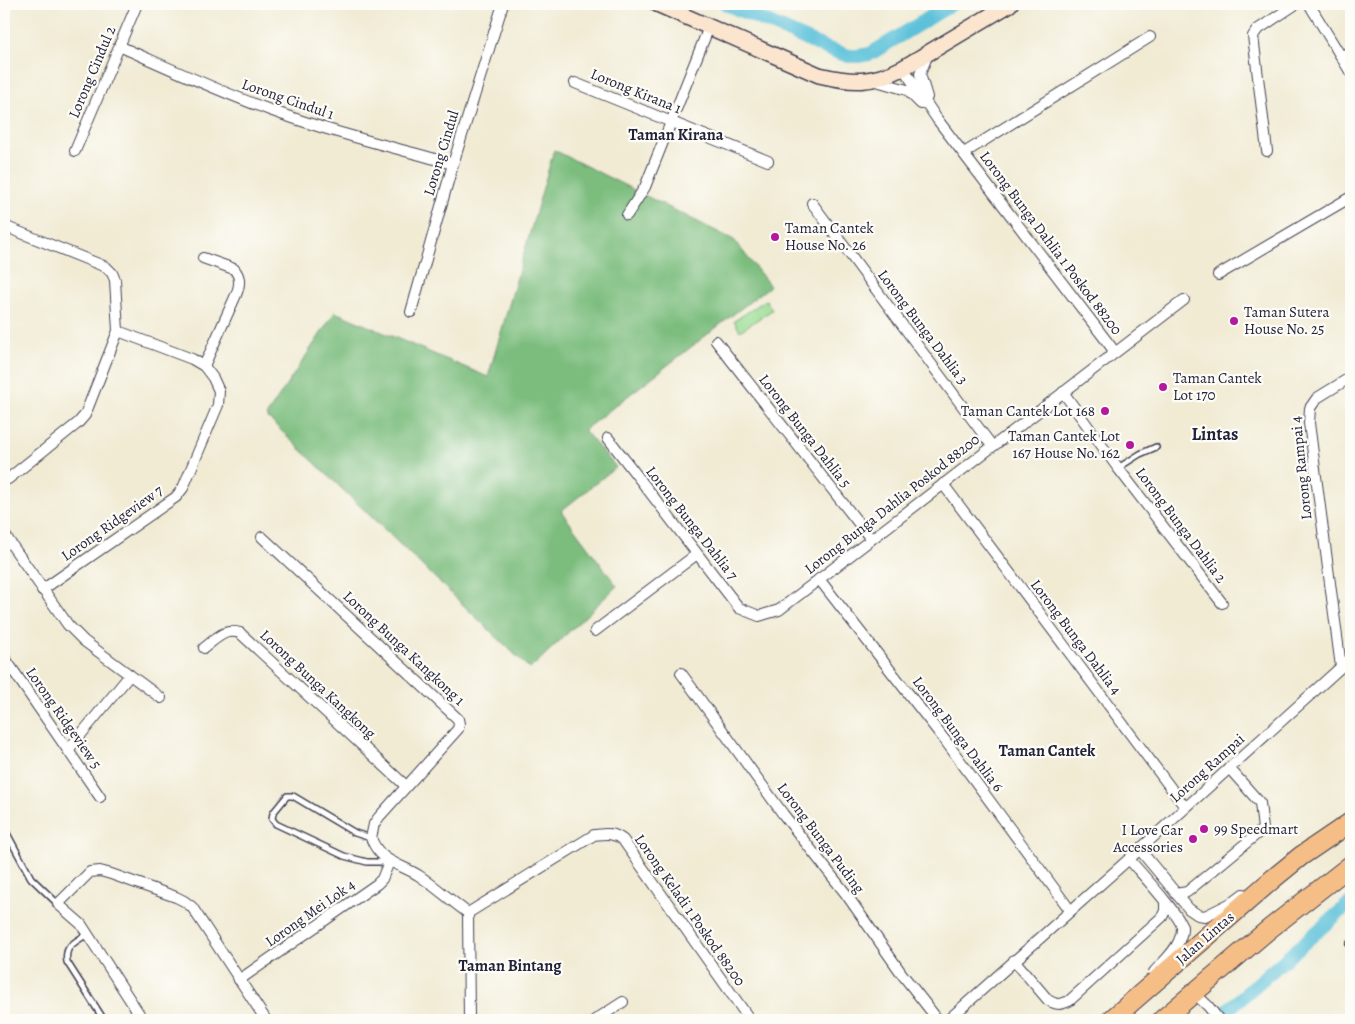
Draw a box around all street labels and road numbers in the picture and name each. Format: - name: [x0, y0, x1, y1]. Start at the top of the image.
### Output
- street label: Lorong Cindul 2: [64, 23, 120, 121]
- street label: Lorong Kirana 1: [588, 64, 684, 118]
- street label: Lorong Cindul 1: [239, 74, 337, 124]
- street label: Lorong Cindul: [419, 108, 464, 198]
- street label: Lorong Bunga Dahlia 1 Poskod 88200: [975, 147, 1127, 339]
- street label: Lorong Bunga Dahlia 3: [873, 265, 973, 389]
- street label: Lorong Bunga Dahlia 5: [754, 370, 856, 492]
- street label: Lorong Rampai 4: [1286, 415, 1316, 521]
- street label: Lorong Bunga Dahlia Poskod 88200: [800, 429, 984, 579]
- street label: Lorong Bunga Dahlia 7: [641, 462, 743, 585]
- street label: Lorong Bunga Dahlia 2: [1131, 463, 1231, 587]
- street label: Lorong Ridgeview 7: [57, 480, 167, 566]
- street label: Lorong Bunga Dahlia 4: [1026, 575, 1126, 699]
- street label: Lorong Bunga Kangkong 1: [339, 586, 469, 710]
- street label: Lorong Bunga Kangkong: [256, 625, 381, 743]
- street label: Lorong Ridgeview 5: [21, 663, 107, 773]
- street label: Lorong Bunga Dahlia 6: [908, 672, 1008, 796]
- street label: Lorong Rampai: [1165, 729, 1249, 807]
- street label: Lorong Bunga Puding: [773, 779, 870, 898]
- street label: Lorong Keladi 1 Poskod 88200: [630, 830, 750, 990]
- street label: Lorong Mei Lok 4: [261, 874, 359, 951]
- street label: Jalan Lintas: [1172, 907, 1238, 969]

